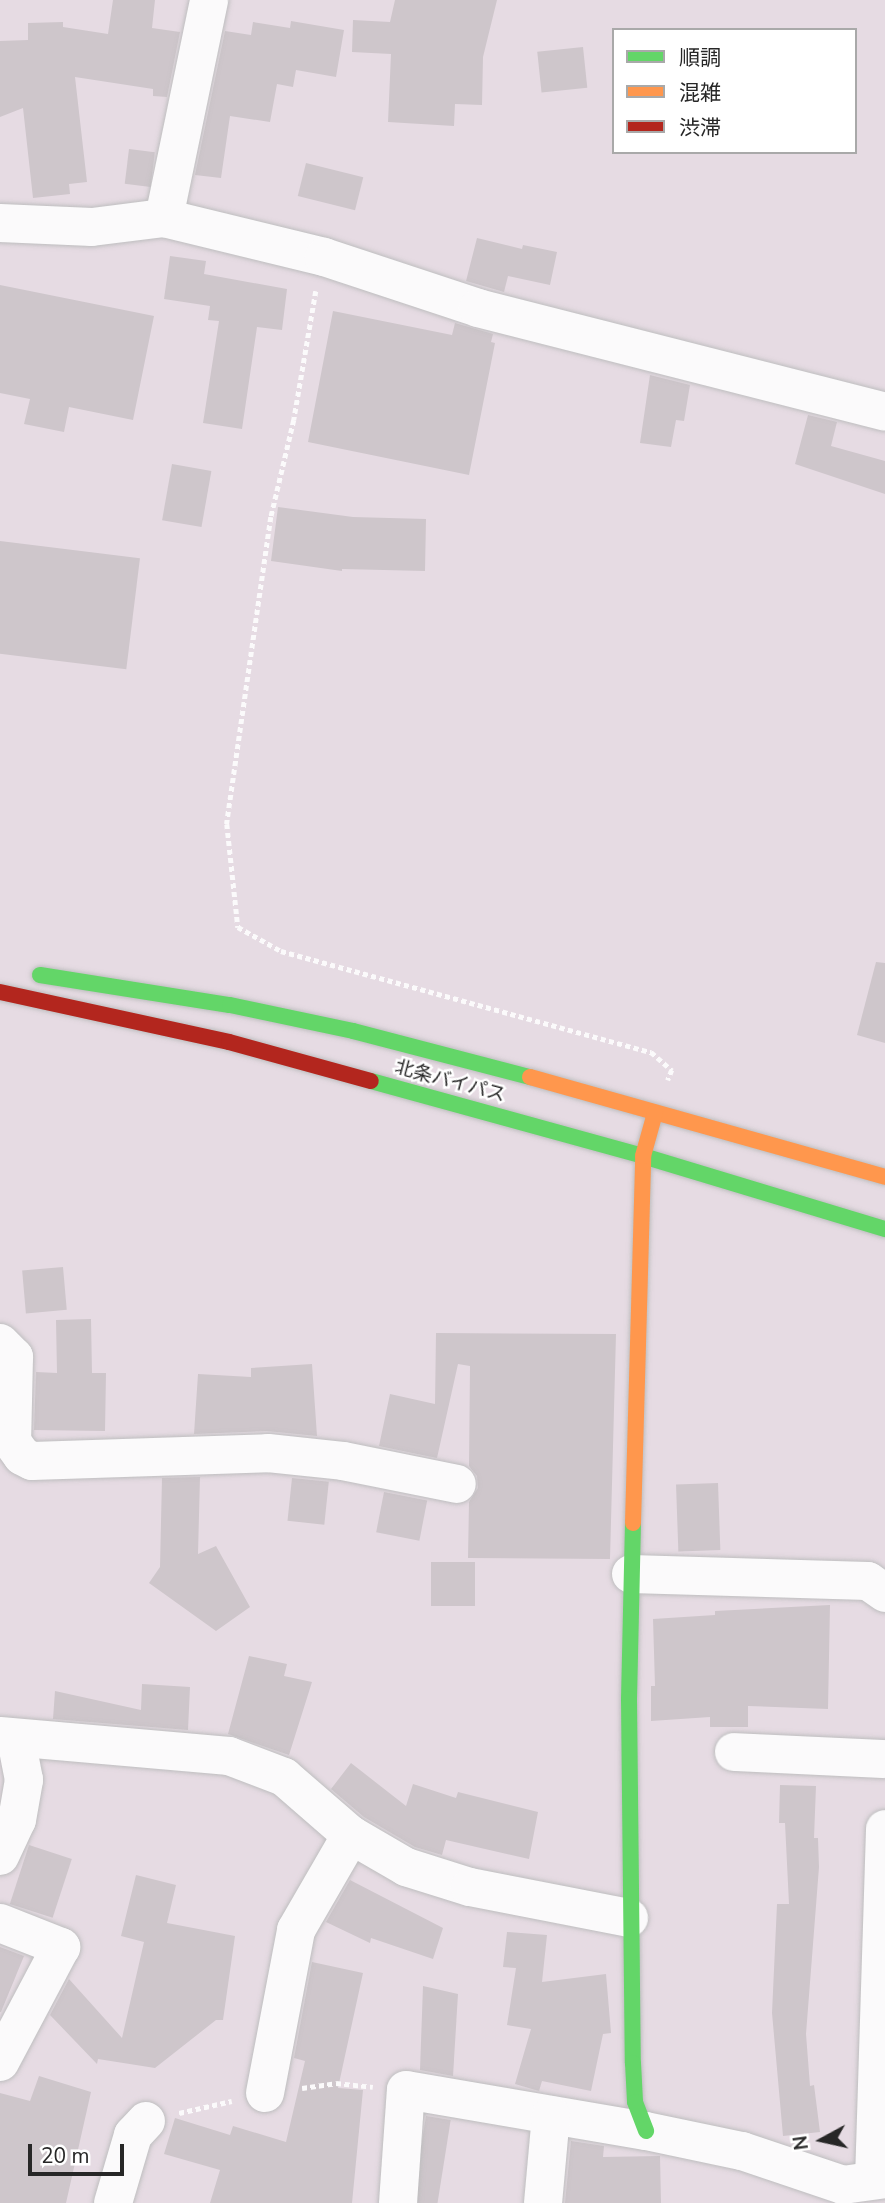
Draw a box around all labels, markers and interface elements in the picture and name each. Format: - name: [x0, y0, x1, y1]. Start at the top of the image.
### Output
- legend: [612, 28, 857, 154]
- text: 順調: [679, 44, 721, 72]
- text: 混雑: [679, 79, 721, 107]
- text: 渋滞: [679, 114, 721, 142]
- street label: 北条バイパス: [392, 1056, 508, 1108]
- north arrow: [787, 2105, 857, 2175]
- scale bar: [32, 2130, 128, 2174]
- text: N: [787, 2134, 815, 2152]
- text: 20 m: [41, 2142, 90, 2170]

